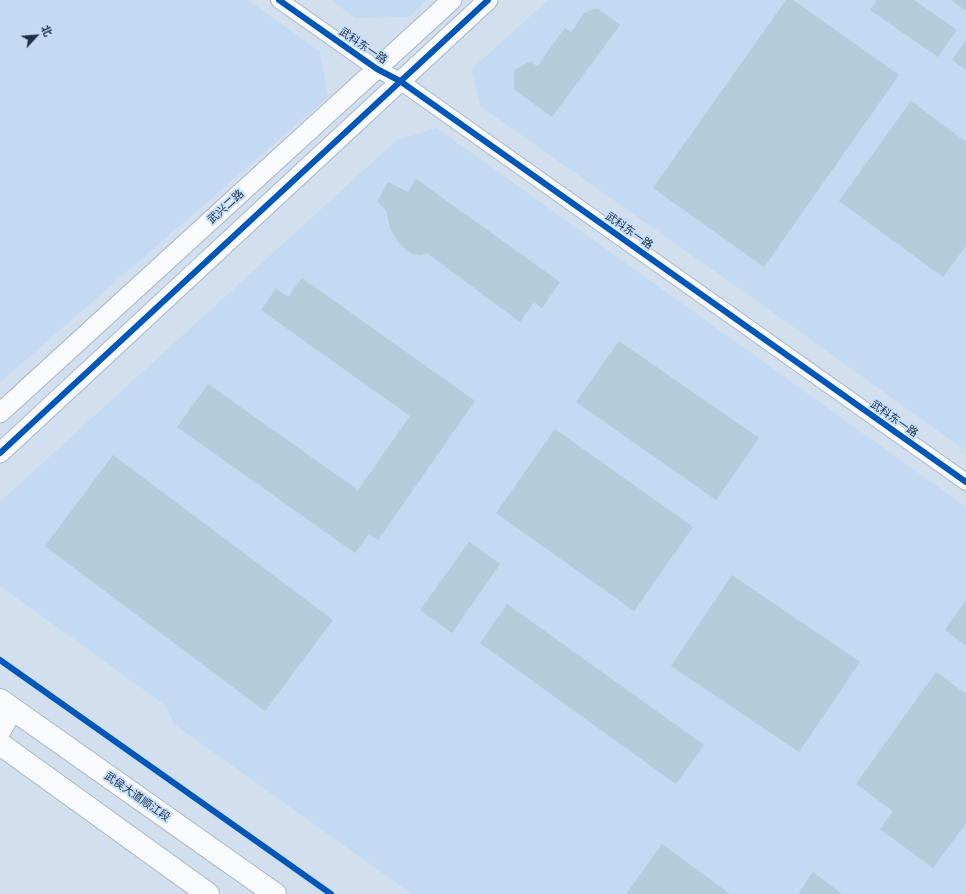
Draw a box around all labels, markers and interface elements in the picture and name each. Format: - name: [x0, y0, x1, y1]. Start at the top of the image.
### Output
- north arrow: [16, 16, 56, 56]
- text: 北: [38, 22, 56, 39]
- street label: 武科东一路: [337, 25, 389, 67]
- street label: 武兴二路: [205, 187, 247, 227]
- street label: 武科东一路: [603, 210, 655, 252]
- street label: 武科东一路: [868, 398, 920, 440]
- street label: 武侯大道顺江段: [102, 770, 172, 824]

